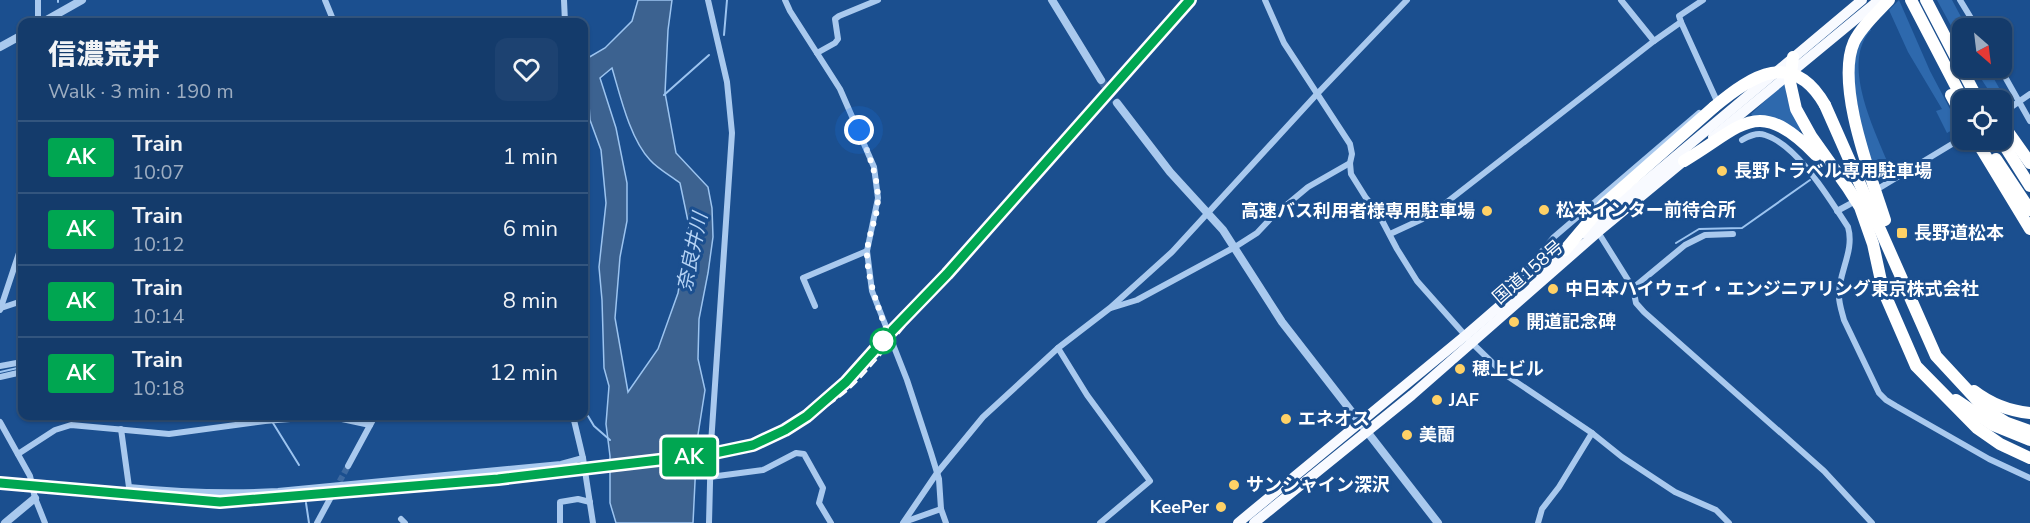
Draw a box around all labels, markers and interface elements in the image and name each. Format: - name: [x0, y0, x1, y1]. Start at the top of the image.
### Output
- north arrow: [1952, 18, 2012, 78]
- map controls: [1952, 18, 2012, 150]
- text: 信濃荒井: [48, 36, 160, 74]
- button: heart: [495, 38, 558, 101]
- text: Walk · 3 min · 190 m: [48, 78, 234, 105]
- button: locate: [1952, 90, 2012, 150]
- your location: [844, 115, 874, 145]
- text: Train: [132, 129, 183, 159]
- text: 1 min: [503, 142, 558, 172]
- text: AK: [66, 143, 96, 171]
- text: 10:07: [132, 159, 185, 186]
- place label: 長野トラベル専用駐車場: [1734, 159, 1932, 183]
- marker: 長野トラベル専用駐車場: [1715, 164, 1729, 178]
- place label: 松本インター前待合所: [1556, 198, 1736, 222]
- place label: 高速バス利用者様専用駐車場: [1241, 199, 1475, 223]
- text: Train: [132, 201, 183, 231]
- marker: 松本インター前待合所: [1537, 203, 1551, 217]
- marker: 高速バス利用者様専用駐車場: [1480, 204, 1494, 218]
- water label: 奈良井川: [671, 208, 714, 294]
- text: 6 min: [503, 214, 558, 244]
- text: AK: [66, 215, 96, 243]
- place label: 長野道松本: [1914, 221, 2004, 245]
- marker: 長野道松本: [1895, 226, 1909, 240]
- text: 10:12: [132, 231, 185, 258]
- street label: 国道158号: [1488, 235, 1568, 309]
- text: Train: [132, 273, 183, 303]
- place label: 中日本ハイウェイ・エンジニアリング東京株式会社: [1565, 277, 1979, 301]
- marker: 中日本ハイウェイ・エンジニアリング東京株式会社: [1546, 282, 1560, 296]
- text: 8 min: [503, 286, 558, 316]
- text: AK: [66, 287, 96, 315]
- text: 10:14: [132, 303, 185, 330]
- place label: 開道記念碑: [1526, 310, 1616, 334]
- marker: 開道記念碑: [1507, 315, 1521, 329]
- unlabelled marker: [870, 328, 896, 354]
- text: Train: [132, 345, 183, 375]
- place label: 穂上ビル: [1472, 357, 1544, 381]
- text: 12 min: [490, 358, 558, 388]
- text: AK: [66, 359, 96, 387]
- marker: 穂上ビル: [1453, 362, 1467, 376]
- text: 10:18: [132, 375, 185, 402]
- place label: JAF: [1448, 388, 1479, 412]
- marker: JAF: [1430, 393, 1444, 407]
- place label: エネオス: [1298, 407, 1370, 431]
- marker: エネオス: [1279, 412, 1293, 426]
- place label: 美蘭: [1419, 423, 1455, 447]
- marker: 美蘭: [1400, 428, 1414, 442]
- line badge: AK: [662, 438, 716, 476]
- text: AK: [674, 443, 704, 471]
- place label: サンシャイン深沢: [1246, 473, 1390, 497]
- marker: サンシャイン深沢: [1227, 478, 1241, 492]
- place label: KeePer: [1150, 495, 1209, 519]
- marker: KeePer: [1214, 500, 1228, 514]

